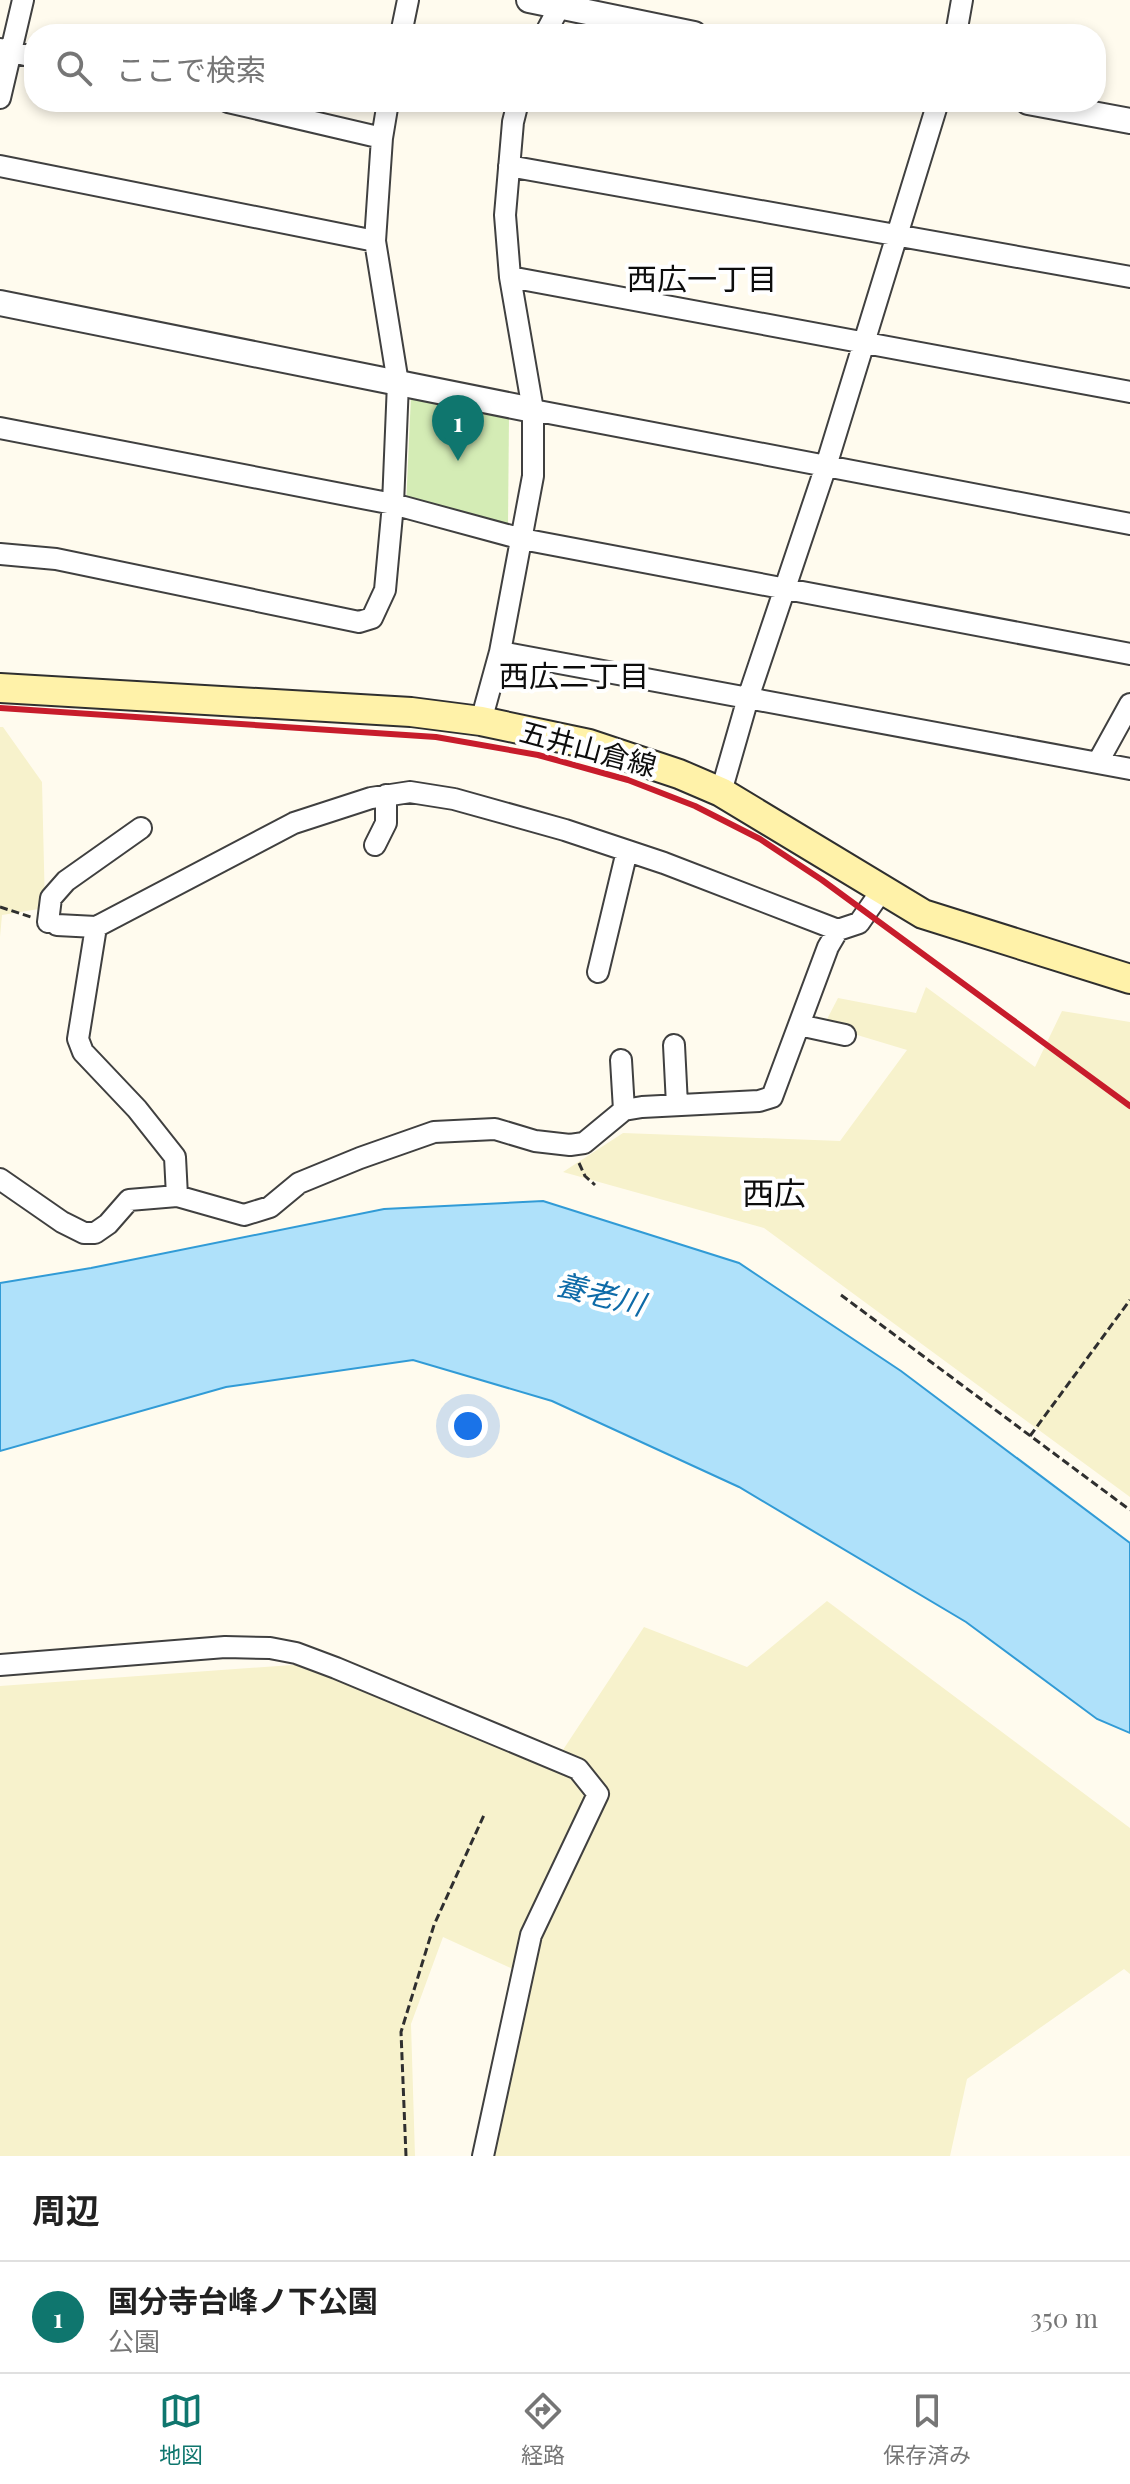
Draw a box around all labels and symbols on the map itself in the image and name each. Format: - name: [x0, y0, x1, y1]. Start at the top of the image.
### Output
- district label: 西広一丁目: [627, 258, 777, 298]
- pin: 1: [432, 395, 484, 461]
- district label: 西広二丁目: [499, 655, 649, 695]
- street label: 五井山倉線: [516, 712, 661, 784]
- district label: 西広: [742, 1170, 806, 1213]
- water label: 養老川: [552, 1263, 652, 1324]
- your location: [448, 1406, 488, 1446]

